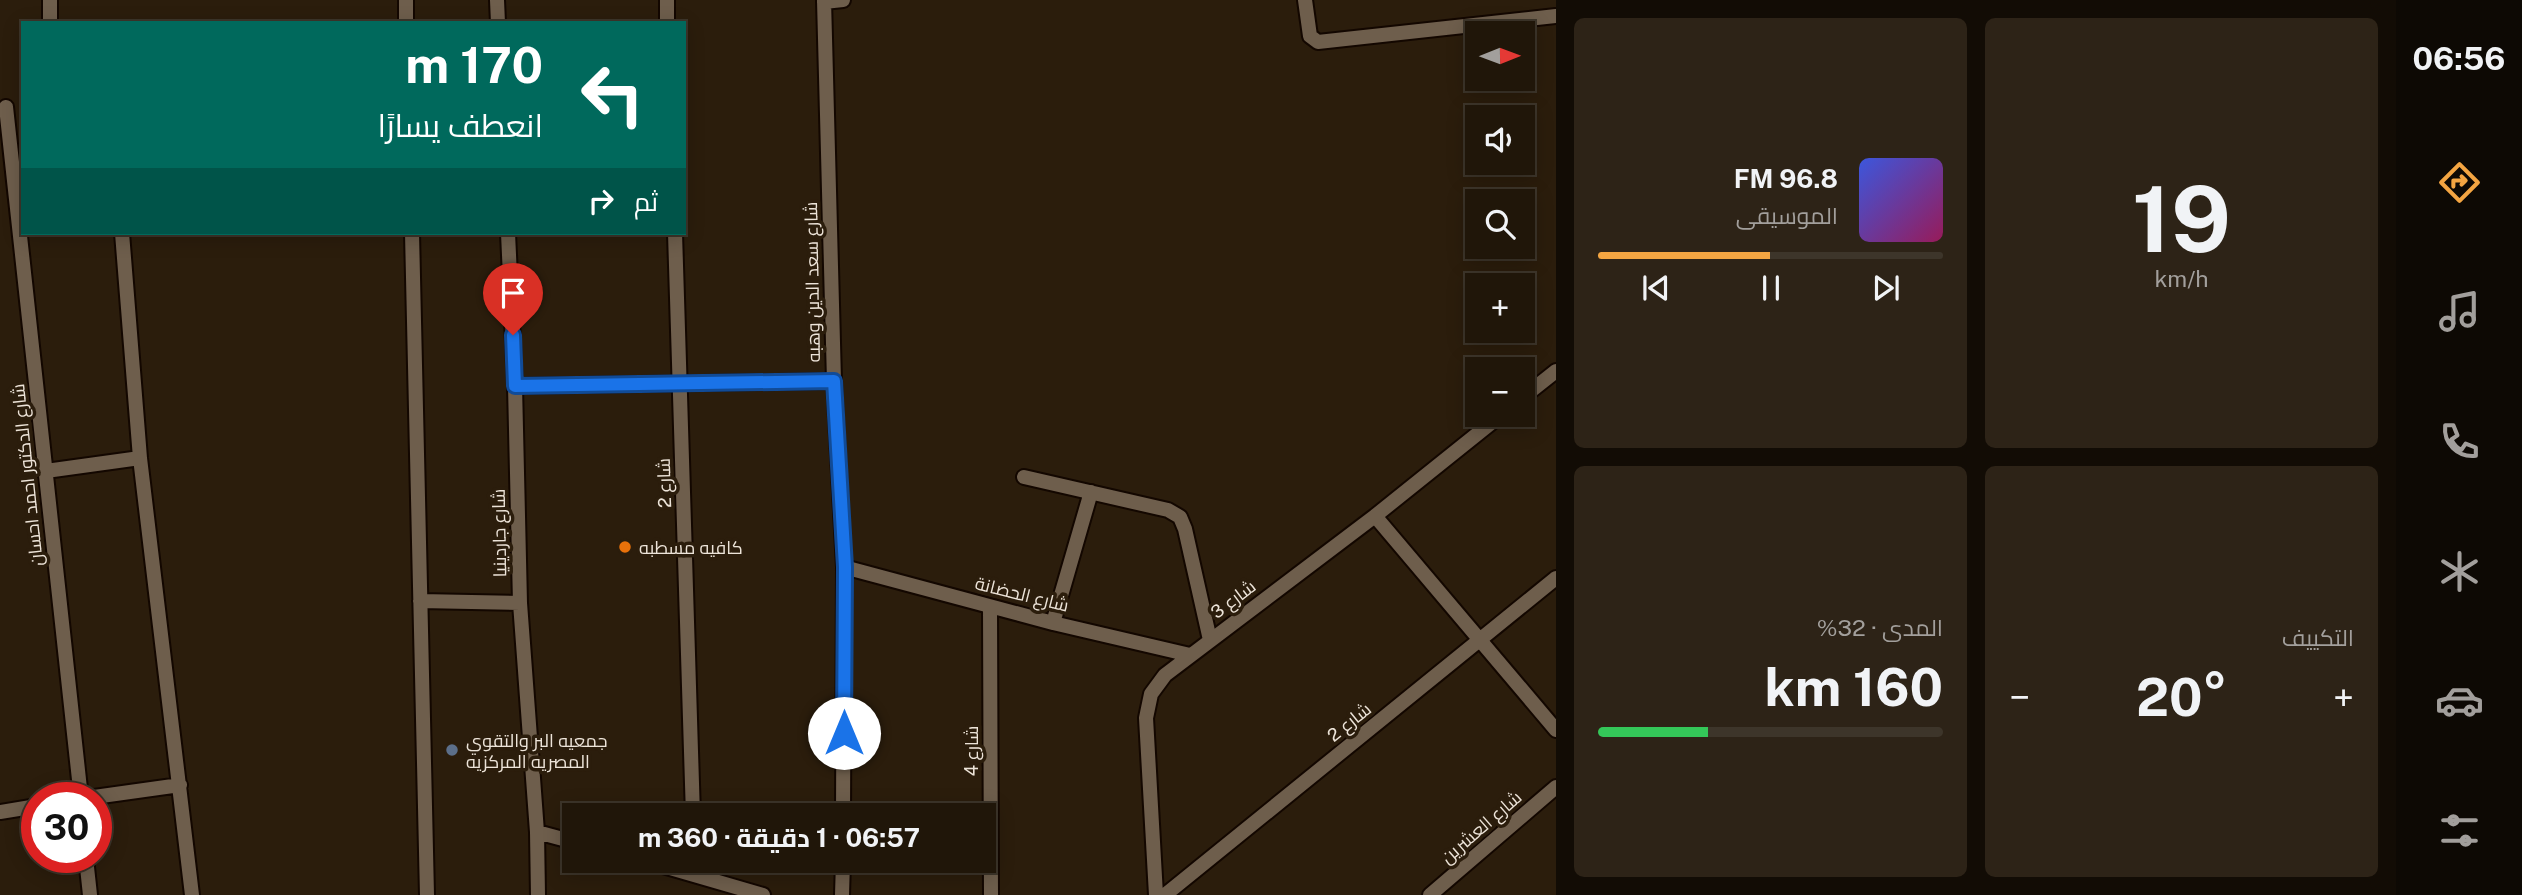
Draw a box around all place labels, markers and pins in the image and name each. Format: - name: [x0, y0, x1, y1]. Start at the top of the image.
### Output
- pin: [483, 263, 543, 335]
- place label: كافيه مسطبه: [639, 537, 743, 558]
- marker: كافيه مسطبه: [617, 539, 633, 555]
- place label: جمعيه البر والتقوي المصريه المركزيه: [466, 730, 607, 773]
- marker: جمعيه البر والتقوي المصريه المركزيه: [444, 742, 460, 758]

